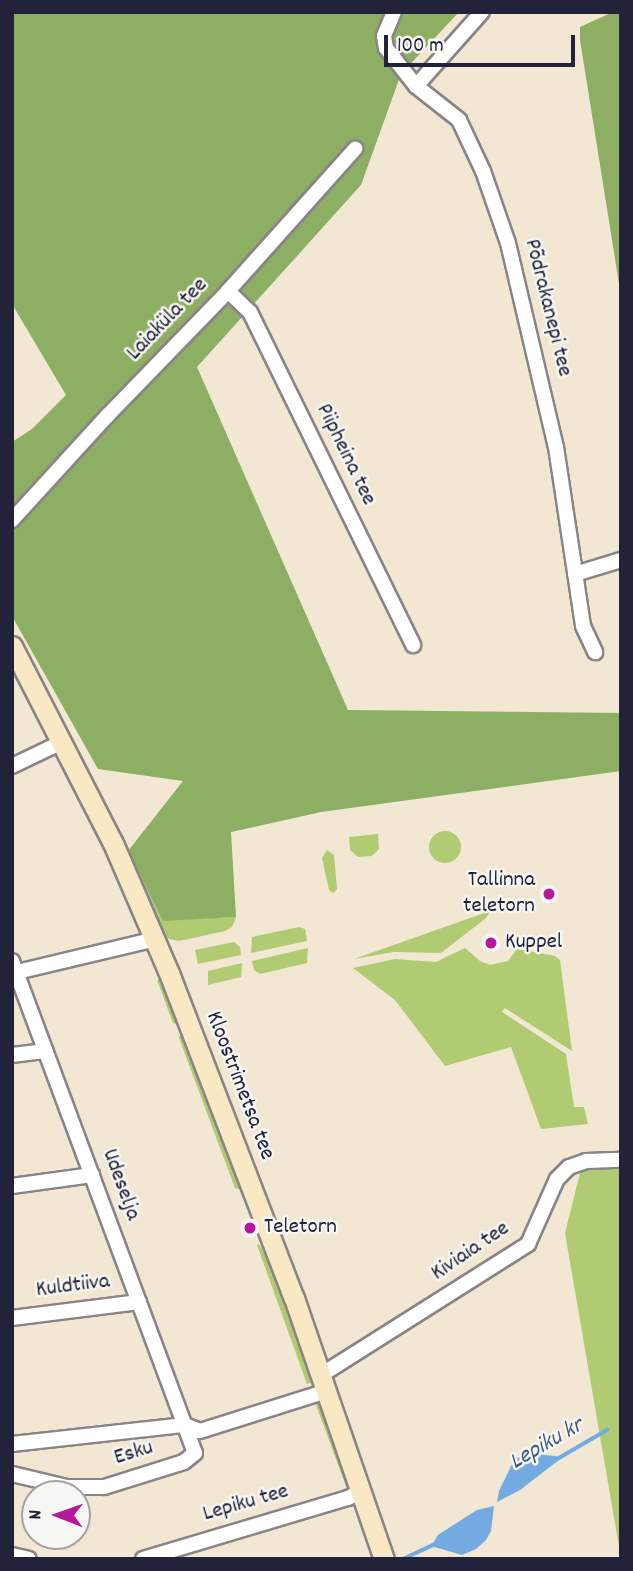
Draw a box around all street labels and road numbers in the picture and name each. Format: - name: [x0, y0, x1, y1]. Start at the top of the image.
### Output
- street label: Põdrakanepi tee: [517, 236, 577, 380]
- street label: Laiaküla tee: [122, 273, 214, 367]
- street label: Piipheina tee: [309, 400, 381, 510]
- street label: Kloostrimetsa tee: [198, 1008, 280, 1164]
- street label: Udeselja: [94, 1145, 146, 1225]
- street label: Kiviaia tee: [427, 1216, 515, 1288]
- street label: Kuldtiiva: [35, 1269, 111, 1305]
- street label: Esku: [111, 1435, 157, 1473]
- street label: Lepiku tee: [200, 1479, 292, 1529]

